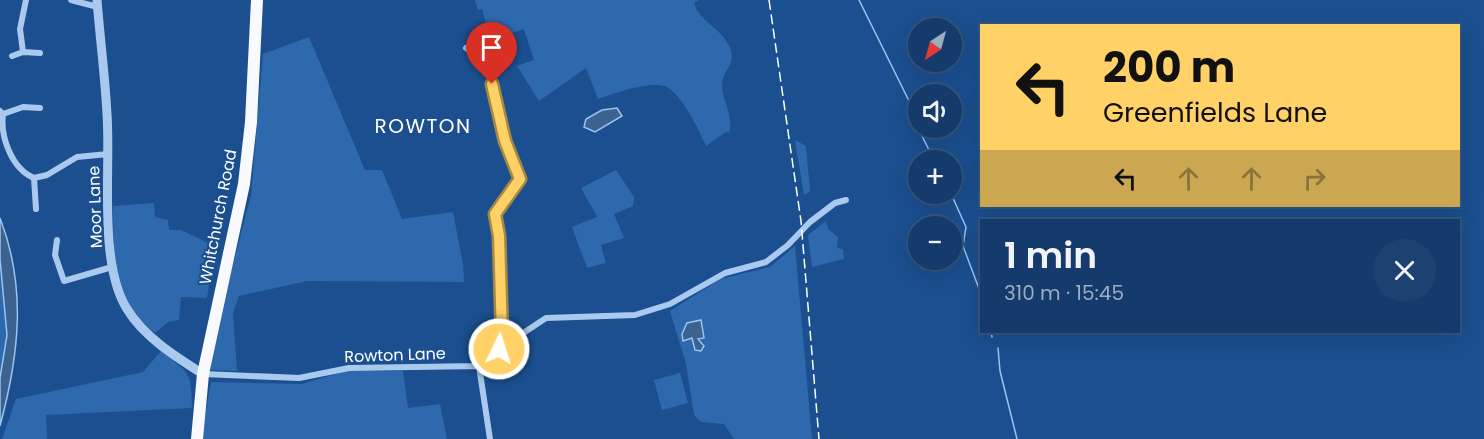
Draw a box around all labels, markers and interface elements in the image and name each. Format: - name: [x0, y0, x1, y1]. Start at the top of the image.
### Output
- north arrow: [908, 18, 962, 72]
- map controls: [908, 18, 962, 270]
- pin: [466, 22, 517, 84]
- icon: arrive: [475, 31, 508, 64]
- text: 200 m: [1103, 38, 1235, 97]
- icon: left: [1004, 48, 1082, 126]
- button: sound: [908, 84, 962, 138]
- text: Greenfields Lane: [1103, 94, 1327, 131]
- district label: ROWTON: [375, 112, 472, 140]
- street label: Whitchurch Road: [194, 147, 242, 287]
- button: +: [908, 150, 962, 204]
- icon: left: [1109, 162, 1142, 195]
- icon: ahead: [1172, 162, 1205, 195]
- icon: ahead: [1235, 162, 1268, 195]
- icon: right: [1298, 162, 1331, 195]
- street label: Moor Lane: [82, 165, 108, 249]
- button: −: [908, 216, 962, 270]
- text: 1 min: [1004, 230, 1097, 281]
- button: close: [1373, 239, 1436, 302]
- text: 310 m · 15:45: [1004, 279, 1124, 307]
- position arrow: [467, 317, 531, 381]
- street label: Rowton Lane: [344, 342, 446, 368]

